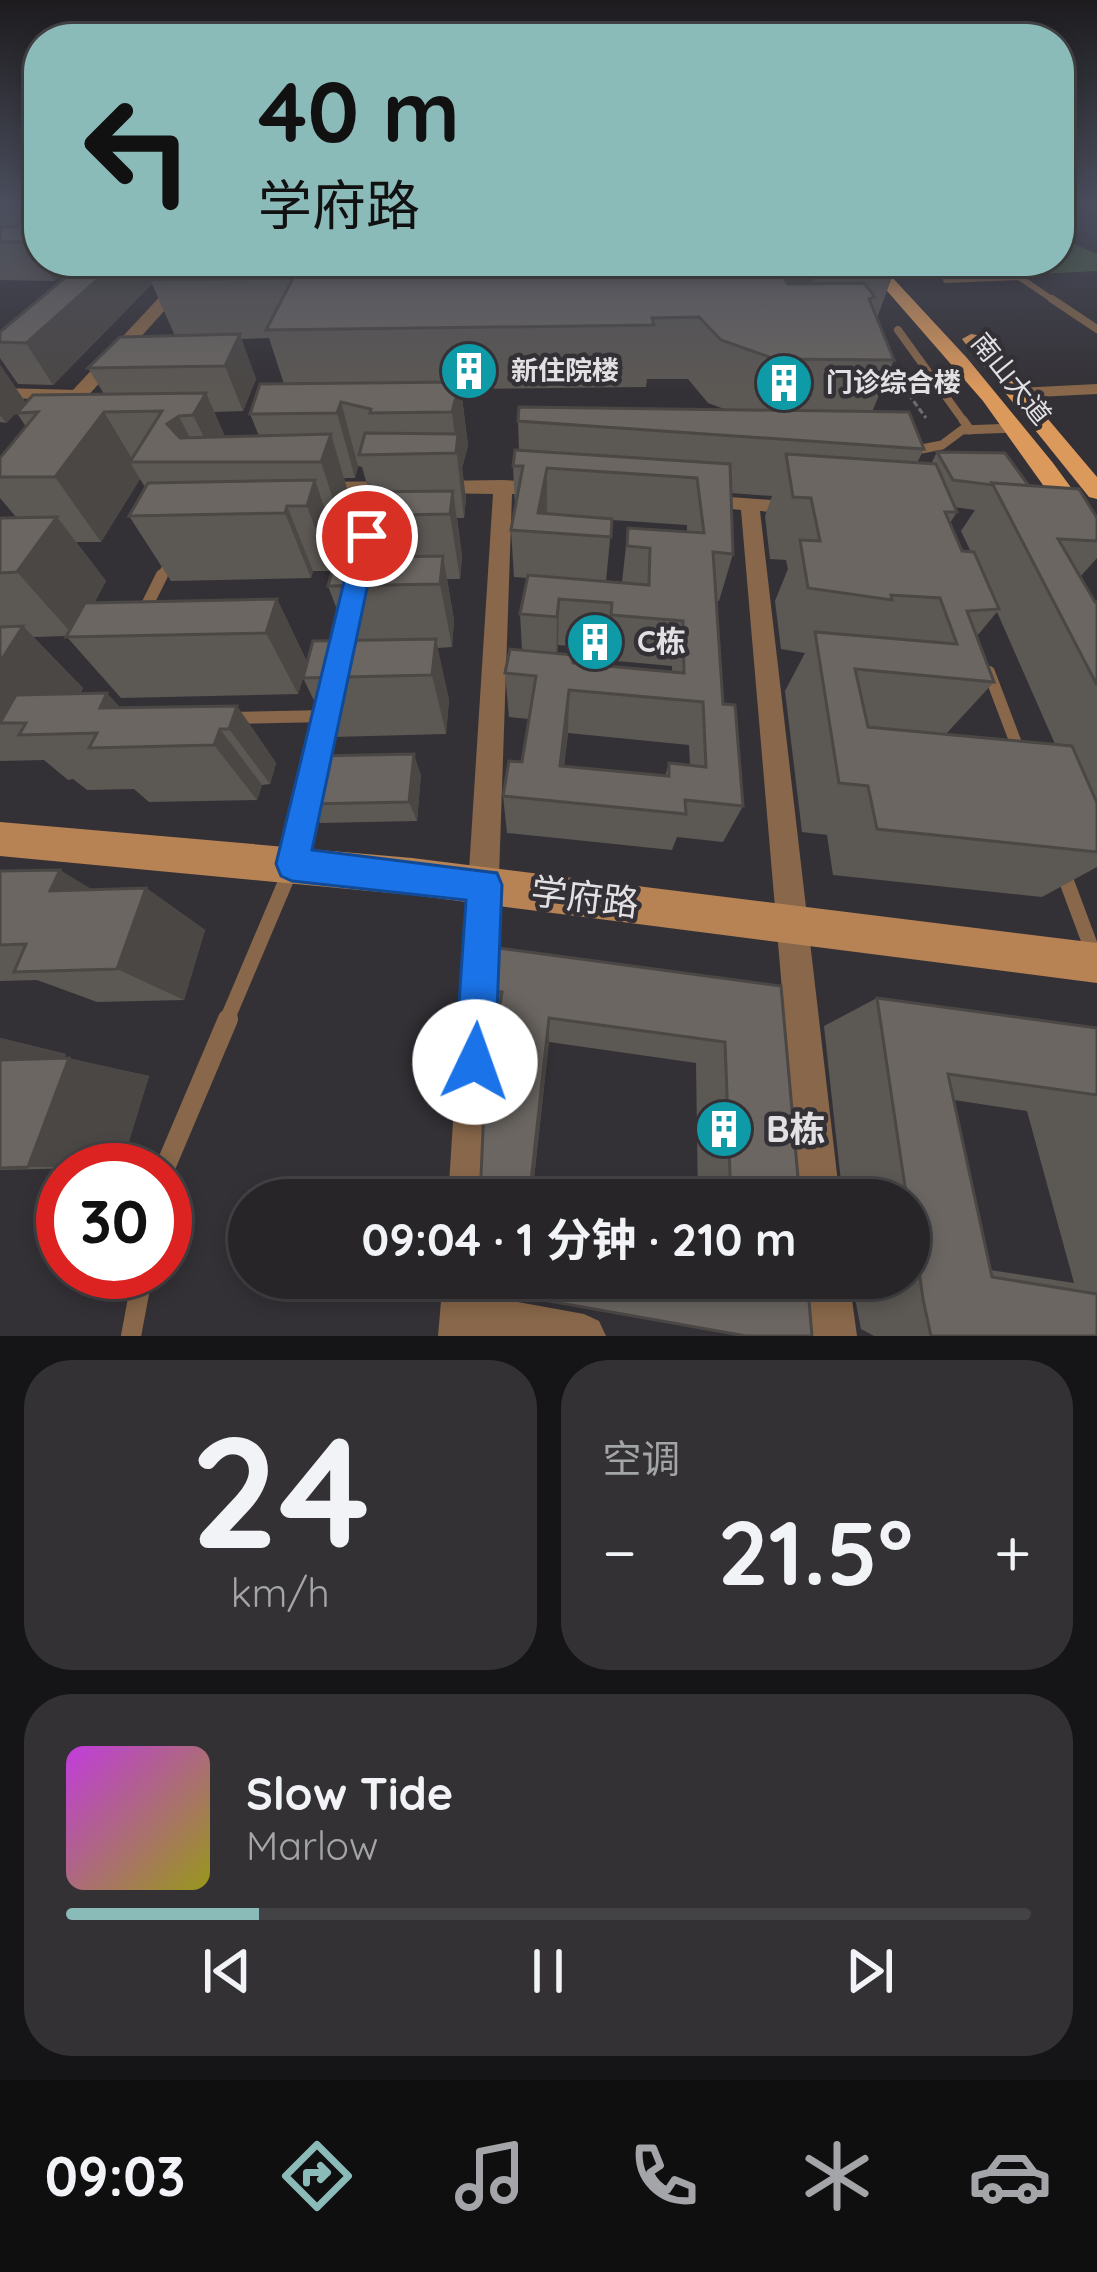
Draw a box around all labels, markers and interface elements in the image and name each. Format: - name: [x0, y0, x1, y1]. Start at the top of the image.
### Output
- text: 40 m: [258, 58, 460, 163]
- icon: left: [60, 72, 216, 228]
- text: 学府路: [258, 171, 420, 239]
- street label: 南山大道: [965, 326, 1059, 431]
- building icon: 新住院楼: [438, 340, 500, 402]
- building icon: 门诊综合楼: [753, 352, 815, 414]
- place label: 新住院楼: [511, 353, 619, 387]
- place label: 门诊综合楼: [826, 365, 961, 399]
- pin: [316, 485, 418, 587]
- icon: arrive: [334, 503, 400, 569]
- building icon: C栋: [564, 611, 626, 673]
- place label: C栋: [637, 622, 686, 660]
- street label: 学府路: [529, 868, 641, 925]
- position arrow: [412, 999, 538, 1125]
- building icon: B栋: [693, 1098, 755, 1160]
- place label: B栋: [766, 1106, 826, 1151]
- speed limit sign: 30: [36, 1143, 192, 1299]
- text: 09:04 · 1 分钟 · 210 m: [362, 1211, 796, 1267]
- text: 24: [190, 1392, 371, 1587]
- text: 空调: [603, 1434, 681, 1483]
- text: 21.5°: [717, 1495, 913, 1608]
- text: −: [603, 1510, 637, 1593]
- text: +: [994, 1510, 1031, 1593]
- text: km/h: [231, 1568, 330, 1617]
- text: Slow Tide: [246, 1765, 453, 1821]
- text: Marlow: [246, 1821, 378, 1870]
- icon: previous: [194, 1938, 260, 2004]
- icon: pause: [515, 1938, 581, 2004]
- icon: next: [837, 1938, 903, 2004]
- icon: directions: [275, 2134, 359, 2218]
- icon: music: [448, 2134, 532, 2218]
- icon: phone: [622, 2134, 706, 2218]
- icon: climate: [795, 2134, 879, 2218]
- icon: car: [968, 2134, 1052, 2218]
- text: 09:03: [45, 2142, 185, 2210]

